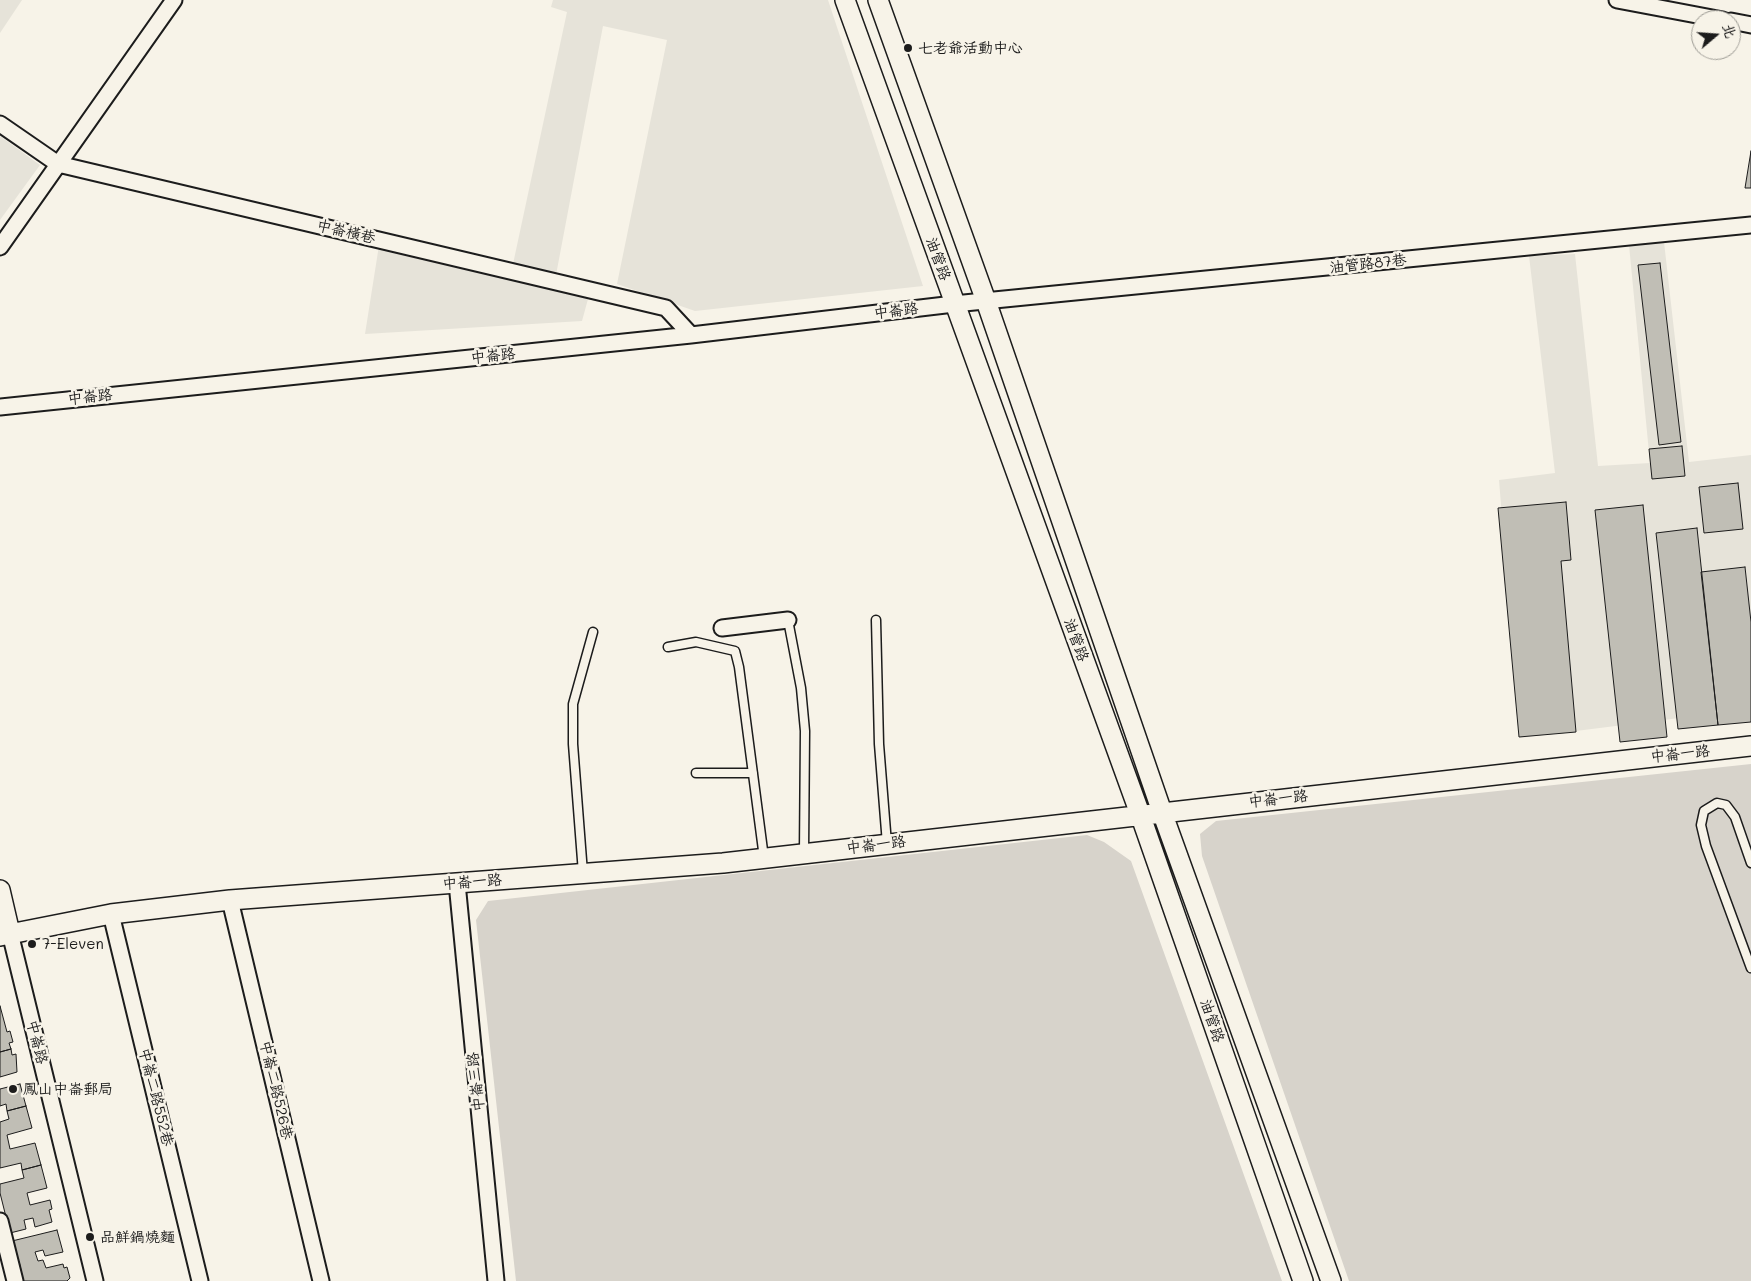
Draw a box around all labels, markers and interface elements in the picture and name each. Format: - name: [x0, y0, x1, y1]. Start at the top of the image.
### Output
- north arrow: [1691, 10, 1741, 60]
- text: 北: [1719, 21, 1741, 40]
- place label: 七老爺活動中心: [918, 39, 1023, 57]
- marker: 七老爺活動中心: [902, 42, 914, 54]
- street label: 中崙橫巷: [315, 216, 377, 248]
- street label: 油管路: [922, 235, 954, 283]
- street label: 油管路87巷: [1329, 251, 1407, 277]
- street label: 中崙路: [873, 299, 919, 323]
- street label: 中崙路: [470, 345, 516, 367]
- street label: 中崙路: [67, 386, 113, 408]
- street label: 油管路: [1060, 616, 1092, 664]
- street label: 中崙一路: [1649, 742, 1711, 766]
- street label: 中崙一路: [1247, 787, 1309, 811]
- street label: 中崙一路: [845, 832, 907, 858]
- street label: 中崙一路: [441, 871, 503, 893]
- place label: 7-Eleven: [42, 935, 104, 953]
- marker: 7-Eleven: [26, 938, 38, 950]
- street label: 油管路: [1196, 997, 1228, 1045]
- street label: 中崙路: [23, 1018, 51, 1066]
- street label: 中崙二路526巷: [256, 1039, 296, 1141]
- street label: 中崙二路552巷: [135, 1046, 177, 1148]
- street label: 中崙三路: [464, 1051, 488, 1113]
- place label: 鳳山中崙郵局: [23, 1080, 113, 1098]
- marker: 鳳山中崙郵局: [7, 1083, 19, 1095]
- place label: 品鮮鍋燒麵: [100, 1228, 175, 1246]
- marker: 品鮮鍋燒麵: [84, 1231, 96, 1243]

